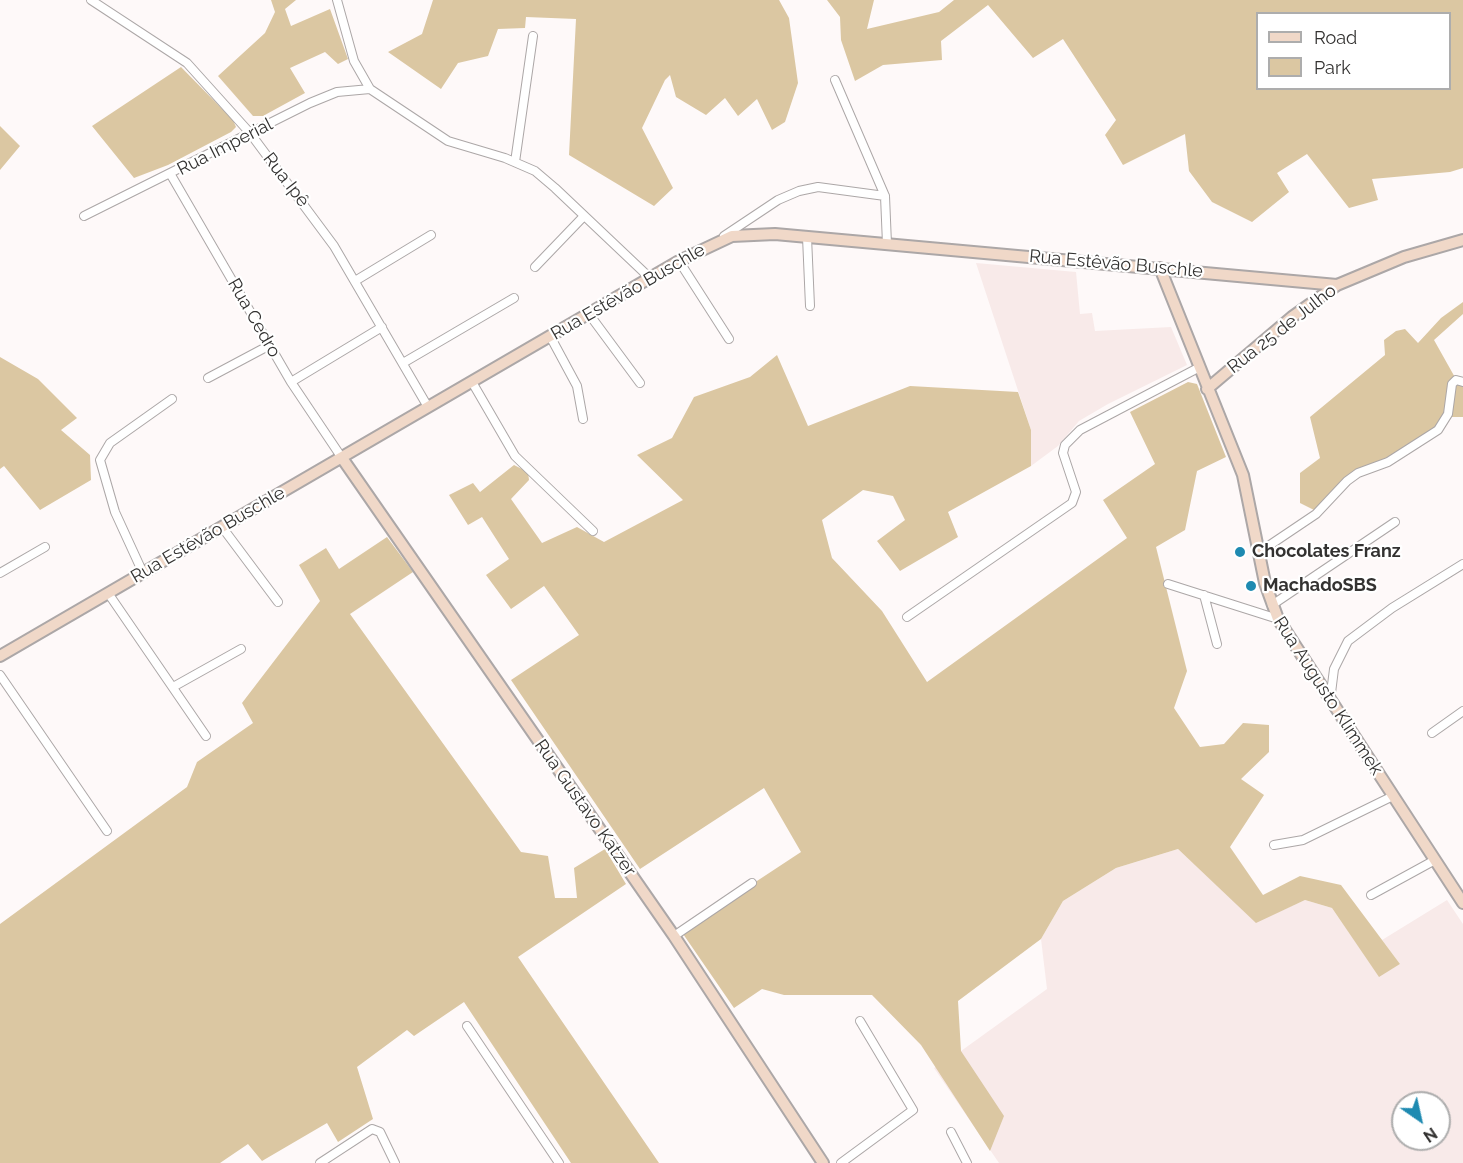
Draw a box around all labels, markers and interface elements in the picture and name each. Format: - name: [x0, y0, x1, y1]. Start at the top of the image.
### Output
- legend: [1256, 12, 1451, 90]
- text: Road: [1314, 27, 1357, 48]
- text: Park: [1314, 57, 1351, 78]
- street label: Rua Imperial: [174, 114, 276, 180]
- street label: Rua Ipê: [258, 149, 314, 211]
- street label: Rua Estêvão Buschle: [547, 239, 709, 345]
- street label: Rua Estêvão Buschle: [1028, 246, 1204, 282]
- street label: Rua Cedro: [223, 275, 285, 361]
- street label: Rua 25 de Julho: [1223, 280, 1341, 378]
- street label: Rua Estêvão Buschle: [127, 482, 289, 588]
- place label: Chocolates Franz: [1252, 541, 1401, 563]
- marker: Chocolates Franz: [1233, 545, 1247, 559]
- place label: MachadoSBS: [1263, 575, 1377, 597]
- marker: MachadoSBS: [1244, 579, 1258, 593]
- street label: Rua Augusto Klimmek: [1269, 613, 1387, 779]
- street label: Rua Gustavo Katzer: [530, 735, 640, 881]
- north arrow: [1391, 1091, 1451, 1151]
- text: N: [1420, 1123, 1441, 1146]

